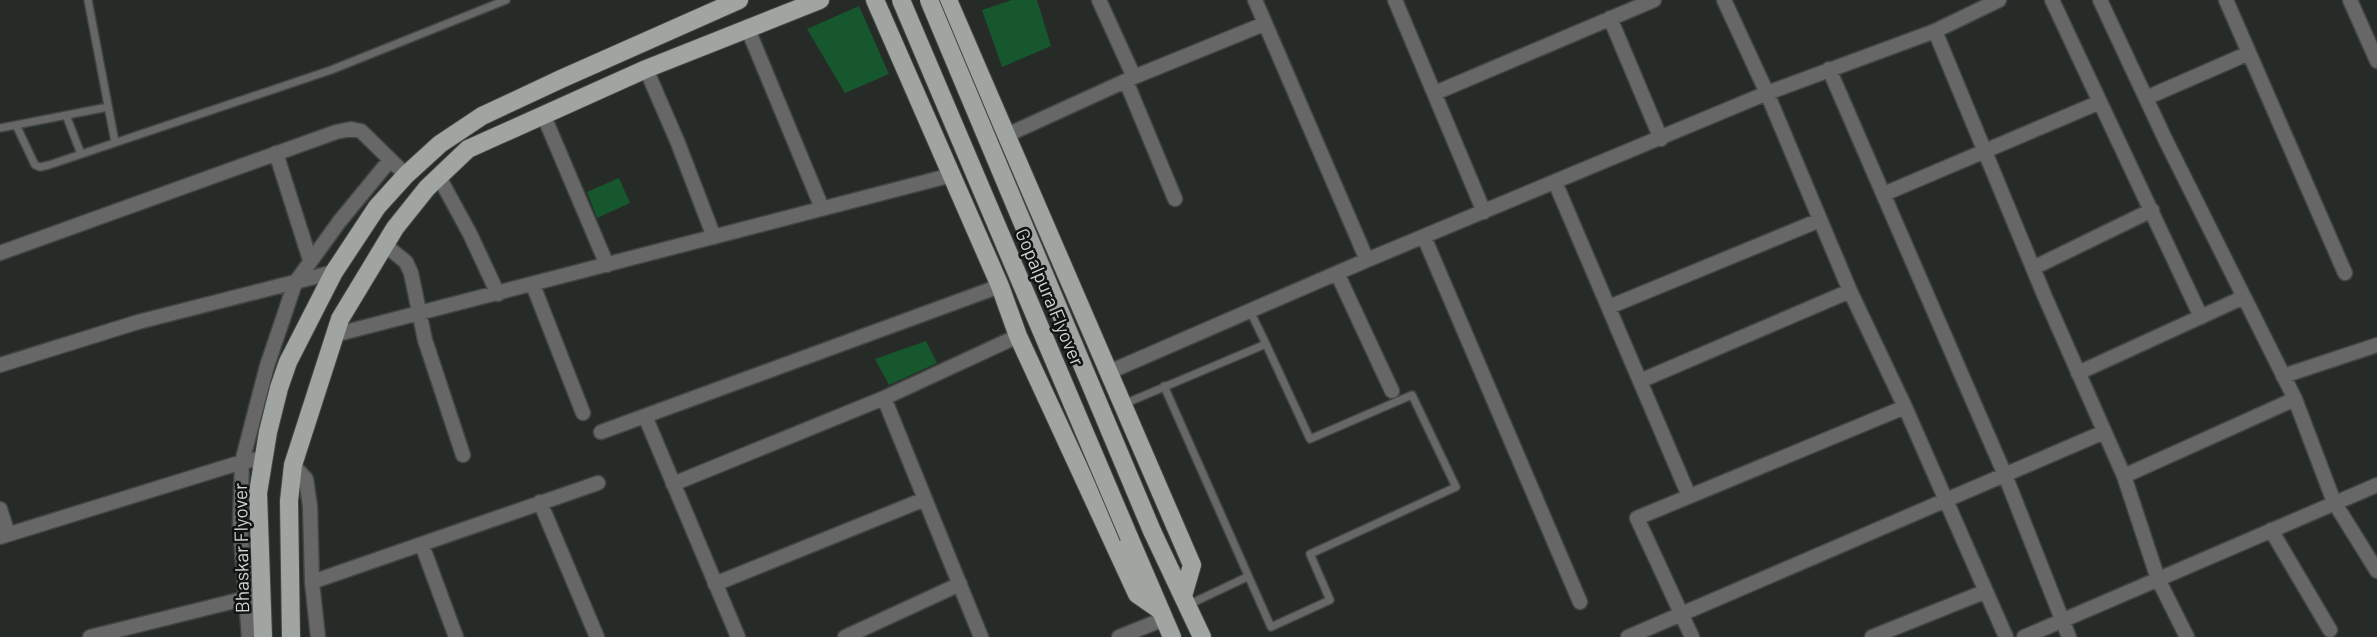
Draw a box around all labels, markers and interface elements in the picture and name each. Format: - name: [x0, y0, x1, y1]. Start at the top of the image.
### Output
- street label: Gopalpura Flyover: [1011, 225, 1090, 369]
- street label: Bhaskar Flyover: [228, 483, 253, 613]

